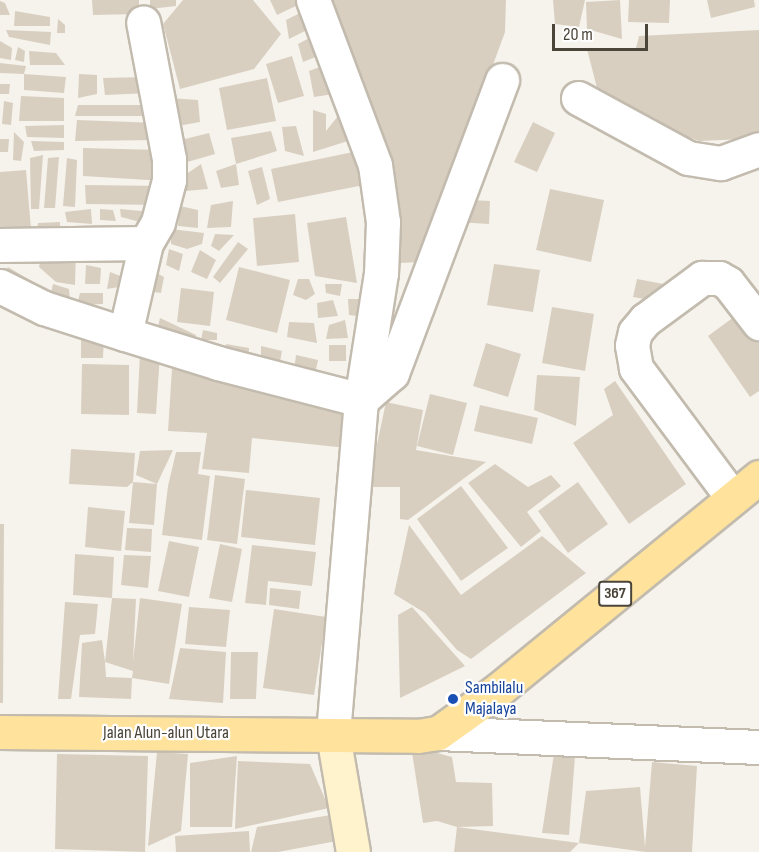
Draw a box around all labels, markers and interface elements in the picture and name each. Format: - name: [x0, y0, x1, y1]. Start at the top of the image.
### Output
- scale bar: [555, 12, 651, 50]
- text: 20 m: [563, 24, 593, 45]
- road number: 367: [597, 581, 633, 607]
- place label: Sambilalu Majalaya: [465, 678, 523, 720]
- marker: Sambilalu Majalaya: [446, 692, 460, 706]
- street label: Jalan Alun-alun Utara: [103, 722, 229, 744]

